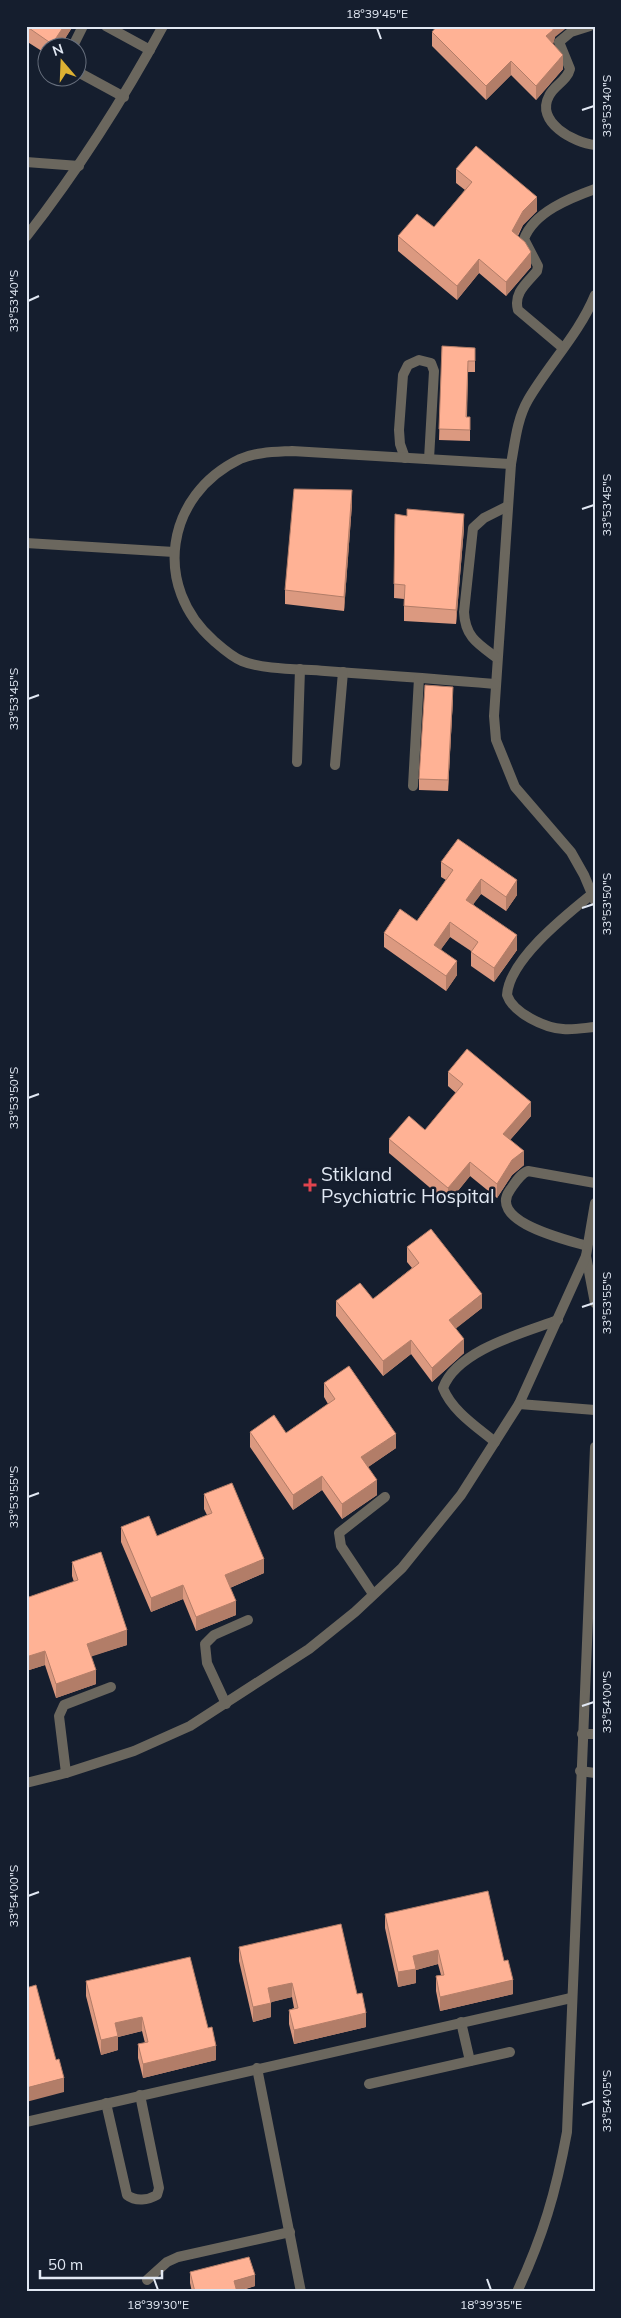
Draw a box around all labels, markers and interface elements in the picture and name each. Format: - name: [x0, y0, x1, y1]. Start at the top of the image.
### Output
- text: 18°39'45"E: [346, 6, 408, 21]
- north arrow: [38, 38, 88, 88]
- text: N: [50, 39, 66, 60]
- text: 33°53'40"S: [599, 75, 614, 137]
- text: 33°53'40"S: [6, 270, 21, 332]
- text: 33°53'45"S: [599, 474, 614, 536]
- text: 33°53'45"S: [6, 668, 21, 730]
- text: 33°53'50"S: [599, 873, 614, 935]
- text: 33°53'50"S: [6, 1067, 21, 1129]
- place label: Stikland Psychiatric Hospital: [321, 1162, 494, 1208]
- marker: Stikland Psychiatric Hospital: [303, 1178, 317, 1192]
- text: 33°53'55"S: [599, 1272, 614, 1334]
- text: 33°53'55"S: [6, 1466, 21, 1528]
- text: 33°54'00"S: [599, 1671, 614, 1733]
- text: 33°54'00"S: [6, 1865, 21, 1927]
- text: 33°54'05"S: [599, 2070, 614, 2132]
- scale bar: [40, 2248, 162, 2280]
- text: 50 m: [48, 2255, 83, 2274]
- text: 18°39'30"E: [127, 2297, 189, 2312]
- text: 18°39'35"E: [460, 2297, 522, 2312]

